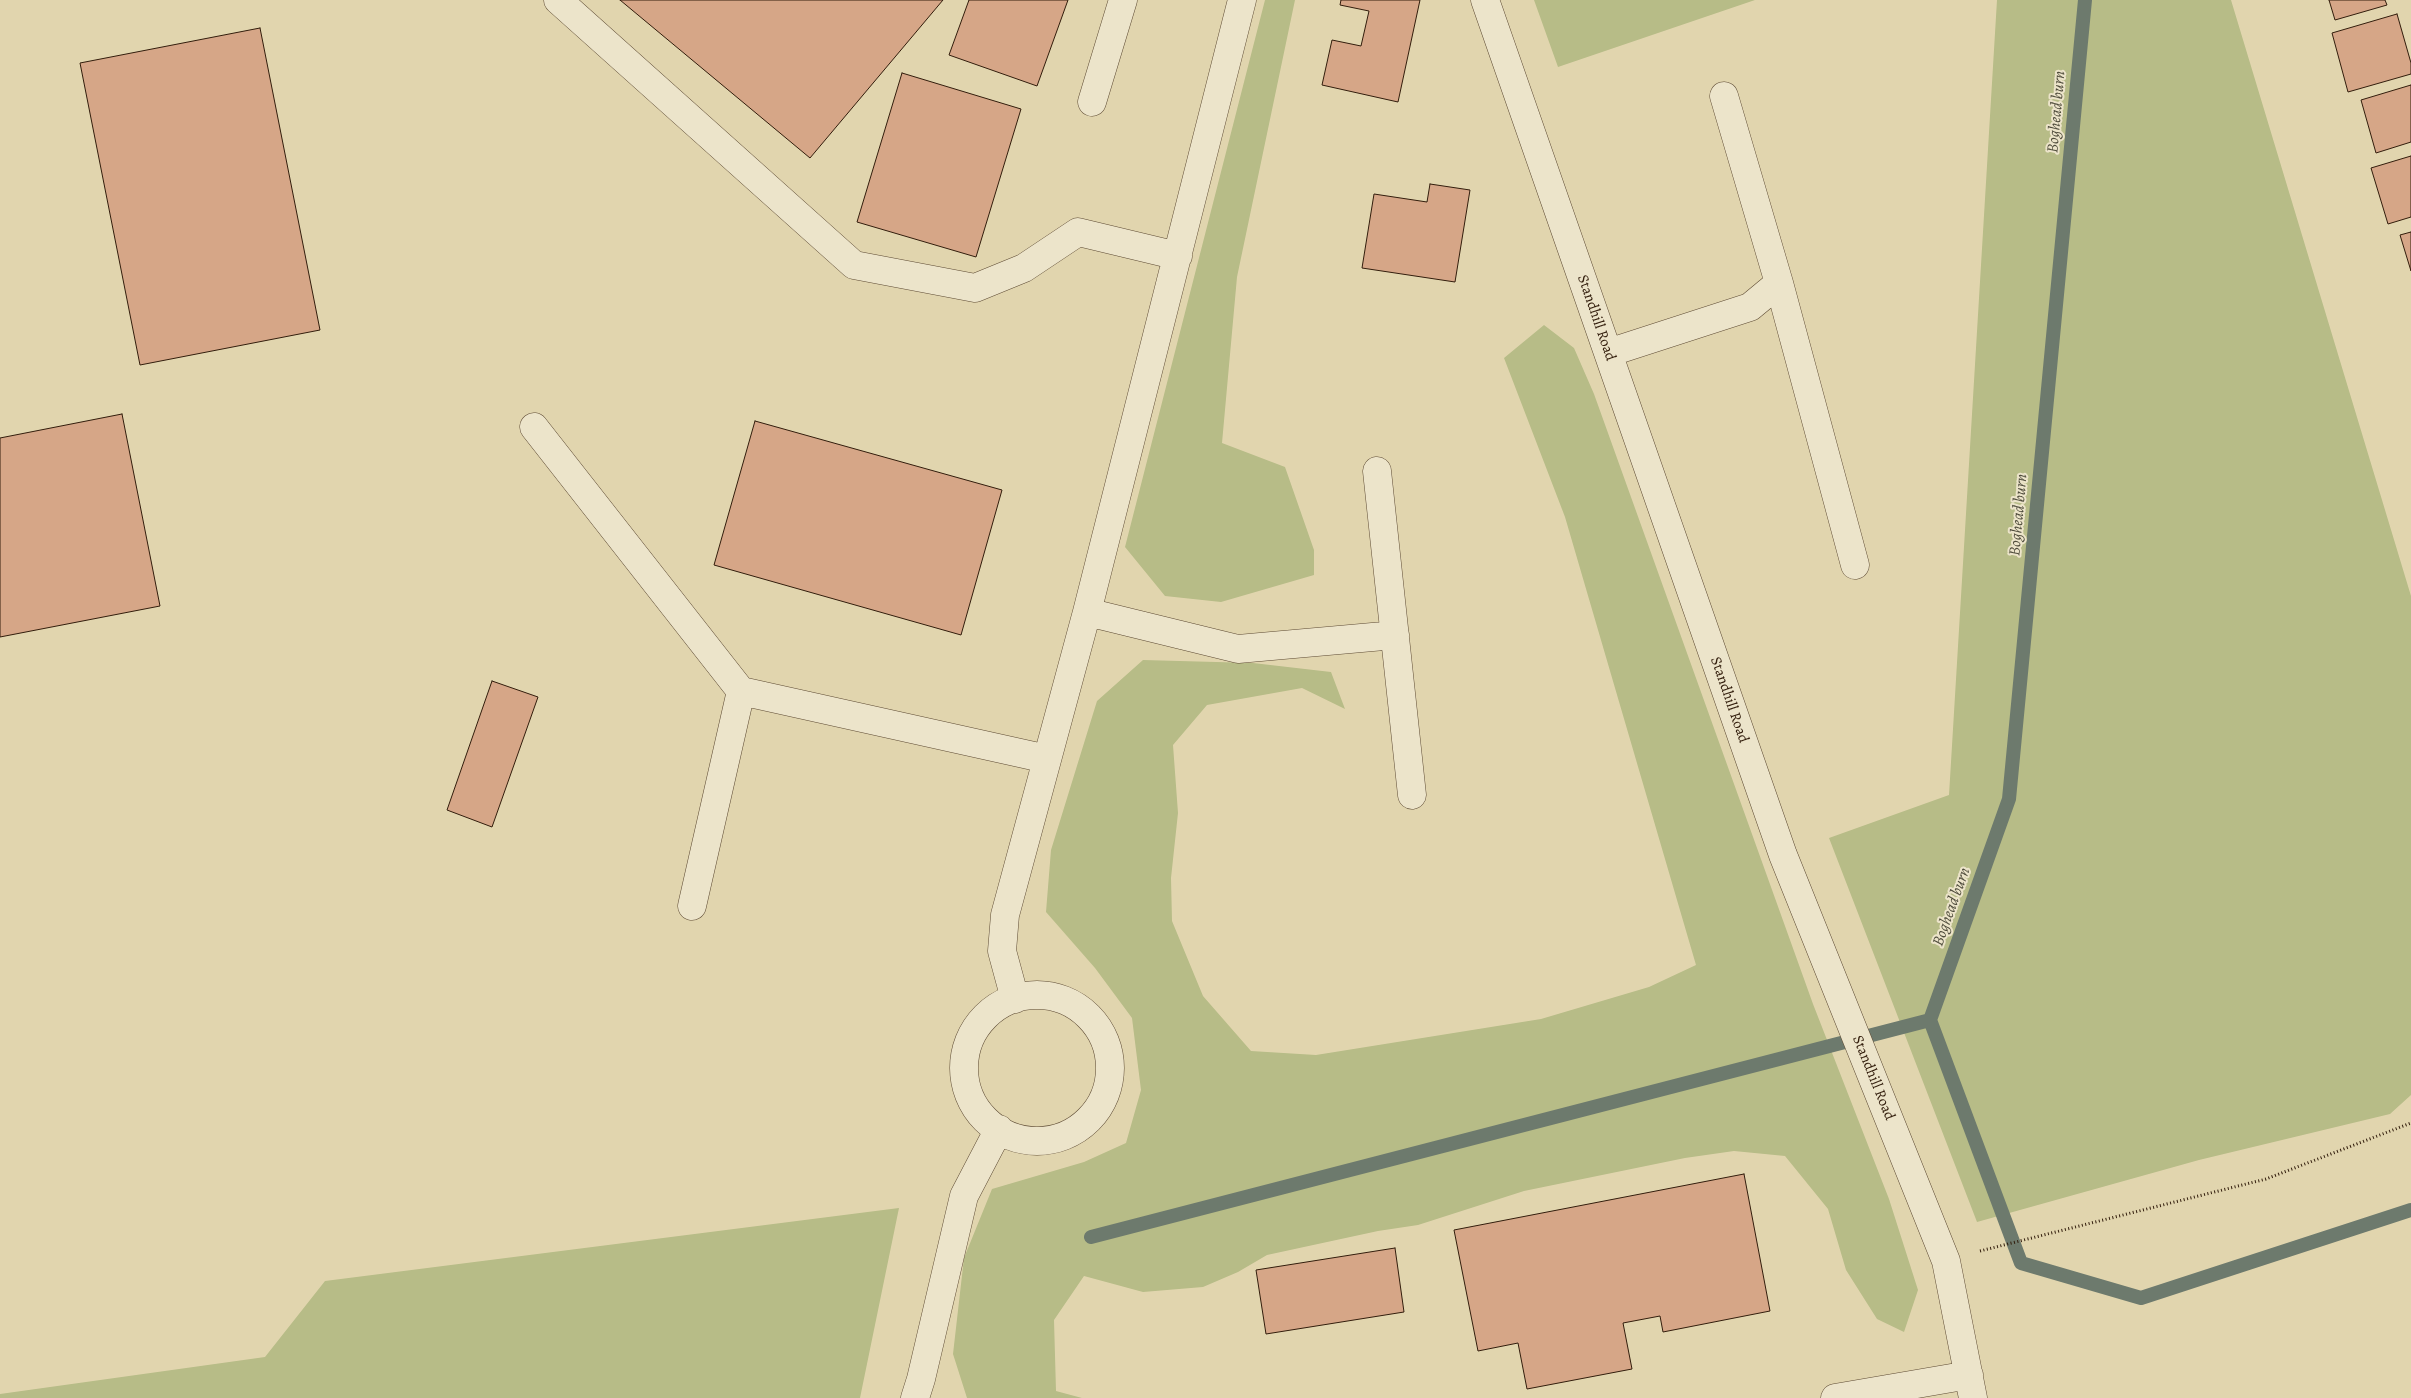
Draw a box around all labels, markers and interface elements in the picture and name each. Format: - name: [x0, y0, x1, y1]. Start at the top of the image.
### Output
- water label: Boghead burn: [2044, 70, 2070, 154]
- street label: Standhill Road: [1573, 273, 1619, 363]
- water label: Boghead burn: [2006, 473, 2032, 557]
- street label: Standhill Road: [1706, 655, 1752, 745]
- water label: Boghead burn: [1929, 865, 1975, 949]
- street label: Standhill Road: [1848, 1033, 1898, 1123]

